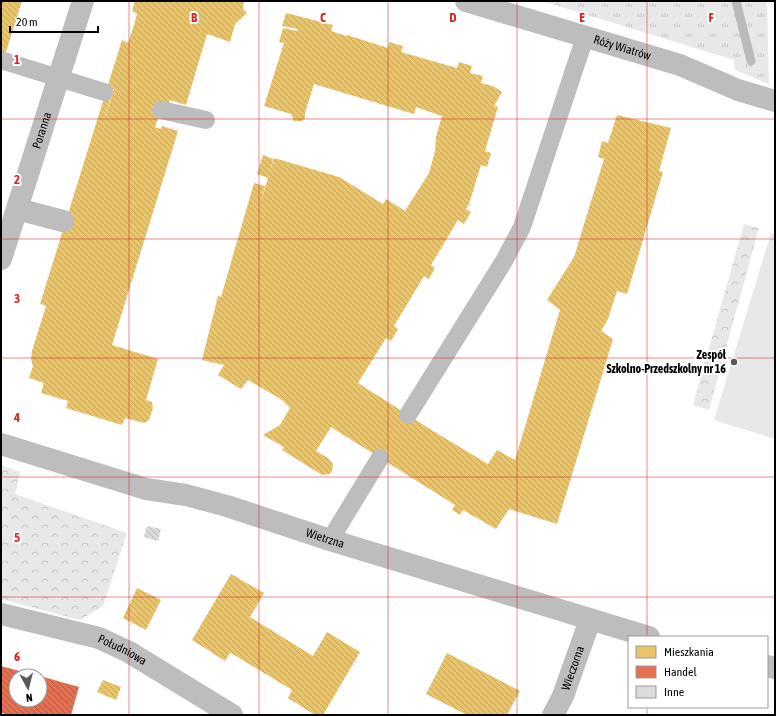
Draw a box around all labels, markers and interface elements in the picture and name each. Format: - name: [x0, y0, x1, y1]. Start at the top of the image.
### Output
- scale bar: [10, 8, 98, 34]
- text: B: [191, 10, 198, 25]
- text: C: [320, 10, 326, 25]
- text: D: [449, 10, 457, 25]
- text: E: [579, 10, 585, 25]
- text: F: [708, 10, 714, 25]
- text: 20 m: [16, 15, 38, 29]
- street label: Róży Wiatrów: [592, 33, 653, 63]
- text: 1: [14, 52, 20, 67]
- street label: Poranna: [30, 110, 54, 150]
- text: 2: [14, 172, 20, 187]
- text: 3: [14, 291, 20, 306]
- place label: Zespół Szkolno-Przedszkolny nr 16: [607, 348, 727, 376]
- marker: Zespół Szkolno-Przedszkolny nr 16: [729, 357, 739, 367]
- text: 4: [13, 410, 20, 425]
- street label: Wietrzna: [304, 526, 346, 551]
- text: 5: [14, 530, 20, 545]
- street label: Południowa: [96, 632, 149, 668]
- legend: [628, 636, 768, 708]
- street label: Wieczorna: [559, 644, 587, 692]
- text: Mieszkania: [664, 645, 714, 659]
- text: 6: [14, 649, 20, 664]
- text: Handel: [664, 665, 698, 679]
- north arrow: [8, 668, 48, 708]
- text: Inne: [664, 685, 684, 699]
- text: N: [25, 692, 33, 704]

